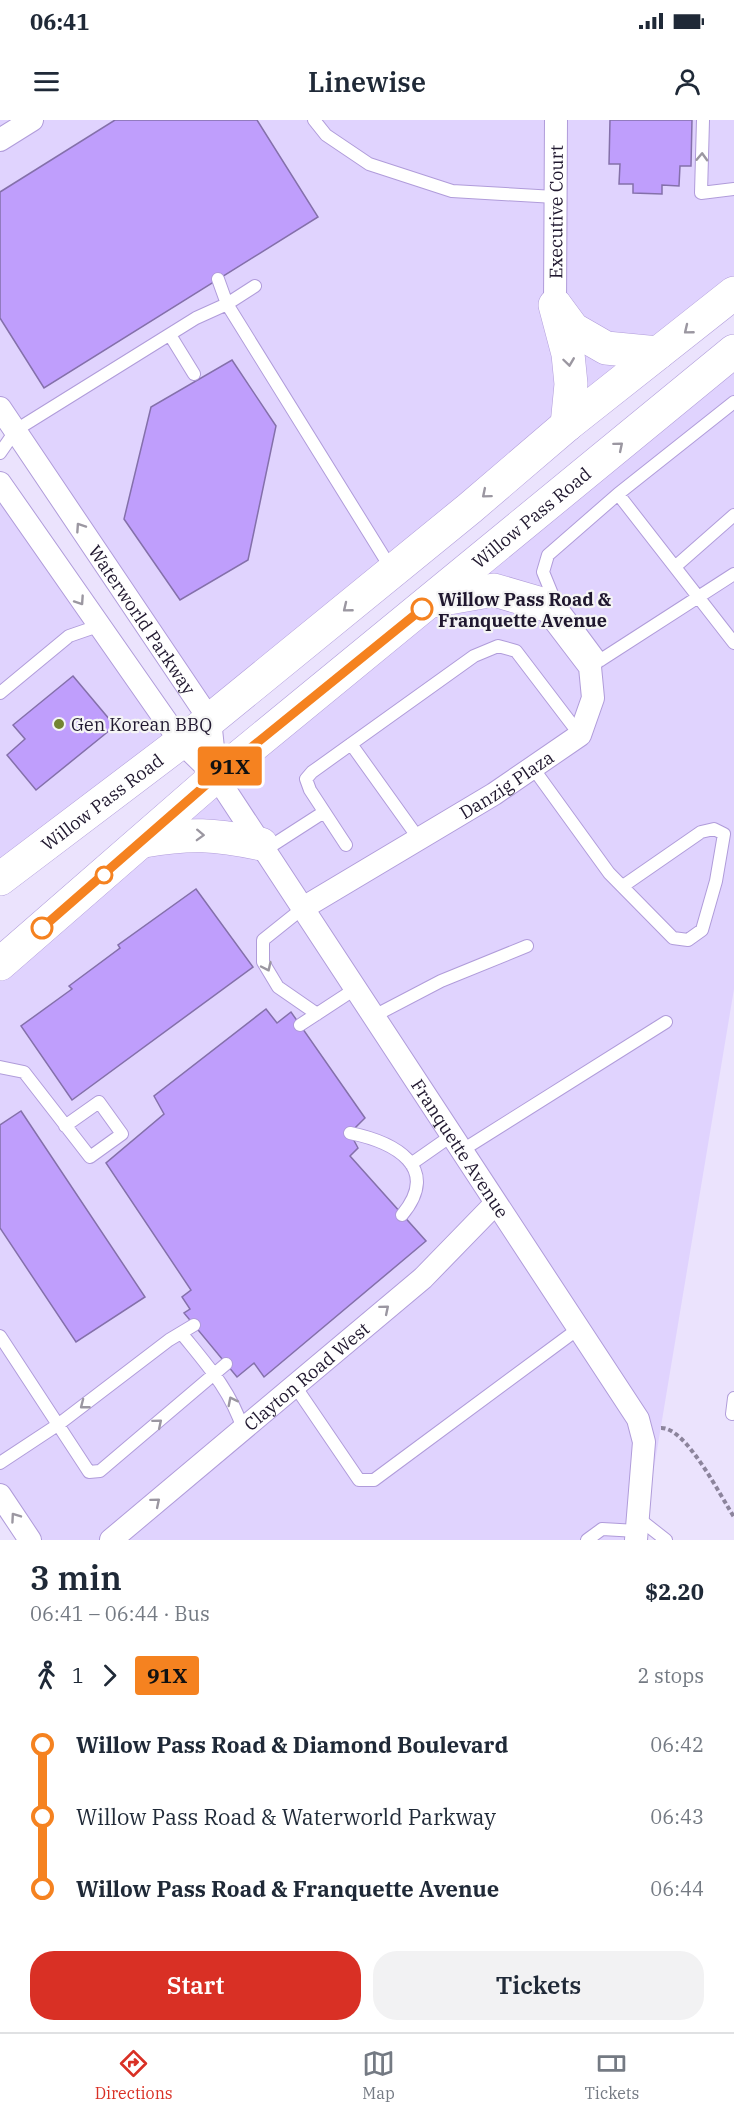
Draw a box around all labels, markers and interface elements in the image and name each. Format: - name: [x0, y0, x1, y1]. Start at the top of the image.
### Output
- text: 06:41: [30, 7, 89, 36]
- text: Linewise: [308, 64, 426, 99]
- icon: menu: [30, 65, 63, 98]
- icon: person: [671, 65, 704, 98]
- street label: Executive Court: [544, 145, 567, 279]
- one-way arrow: [696, 152, 709, 161]
- one-way arrow: [684, 322, 695, 333]
- one-way arrow: [562, 357, 574, 366]
- one-way arrow: [612, 442, 623, 453]
- street label: Willow Pass Road: [467, 462, 595, 573]
- one-way arrow: [482, 487, 493, 498]
- one-way arrow: [77, 522, 88, 533]
- street label: Waterworld Parkway: [84, 540, 201, 699]
- place label: Willow Pass Road & Franquette Avenue: [438, 588, 612, 632]
- one-way arrow: [73, 594, 84, 605]
- marker: Willow Pass Road & Franquette Avenue: [411, 598, 433, 620]
- one-way arrow: [343, 601, 354, 612]
- place label: Gen Korean BBQ: [71, 713, 212, 736]
- marker: Gen Korean BBQ: [52, 717, 66, 731]
- street label: Danzig Plaza: [455, 745, 558, 824]
- line badge: 91X: [196, 746, 264, 786]
- street label: Willow Pass Road: [36, 748, 168, 855]
- text: 91X: [210, 752, 250, 780]
- one-way arrow: [196, 828, 205, 841]
- unlabelled marker: [95, 866, 113, 884]
- unlabelled marker: [31, 917, 53, 939]
- one-way arrow: [260, 961, 272, 972]
- street label: Franquette Avenue: [406, 1074, 514, 1222]
- one-way arrow: [379, 1305, 390, 1316]
- street label: Clayton Road West: [239, 1317, 374, 1435]
- one-way arrow: [227, 1396, 239, 1407]
- one-way arrow: [80, 1397, 91, 1408]
- one-way arrow: [151, 1420, 162, 1431]
- one-way arrow: [149, 1499, 160, 1510]
- one-way arrow: [11, 1513, 22, 1524]
- text: 3 min: [30, 1556, 122, 1599]
- text: $2.20: [645, 1577, 704, 1606]
- text: 06:41 – 06:44 · Bus: [30, 1600, 210, 1627]
- icon: walk: [30, 1659, 63, 1692]
- icon: forward: [93, 1659, 126, 1692]
- text: 91X: [147, 1661, 187, 1689]
- text: 1: [72, 1662, 84, 1689]
- text: 2 stops: [637, 1662, 704, 1689]
- text: Willow Pass Road & Diamond Boulevard: [76, 1730, 508, 1759]
- text: 06:42: [650, 1731, 704, 1758]
- text: Willow Pass Road & Waterworld Parkway: [76, 1802, 496, 1831]
- text: 06:43: [650, 1803, 704, 1830]
- text: Willow Pass Road & Franquette Avenue: [76, 1874, 499, 1903]
- text: 06:44: [650, 1875, 704, 1902]
- button: Start: [30, 1951, 361, 2020]
- button: Tickets: [373, 1951, 704, 2020]
- tab: Directions: [95, 2047, 173, 2103]
- tab: Map: [362, 2047, 395, 2103]
- tab: Tickets: [584, 2047, 639, 2103]

